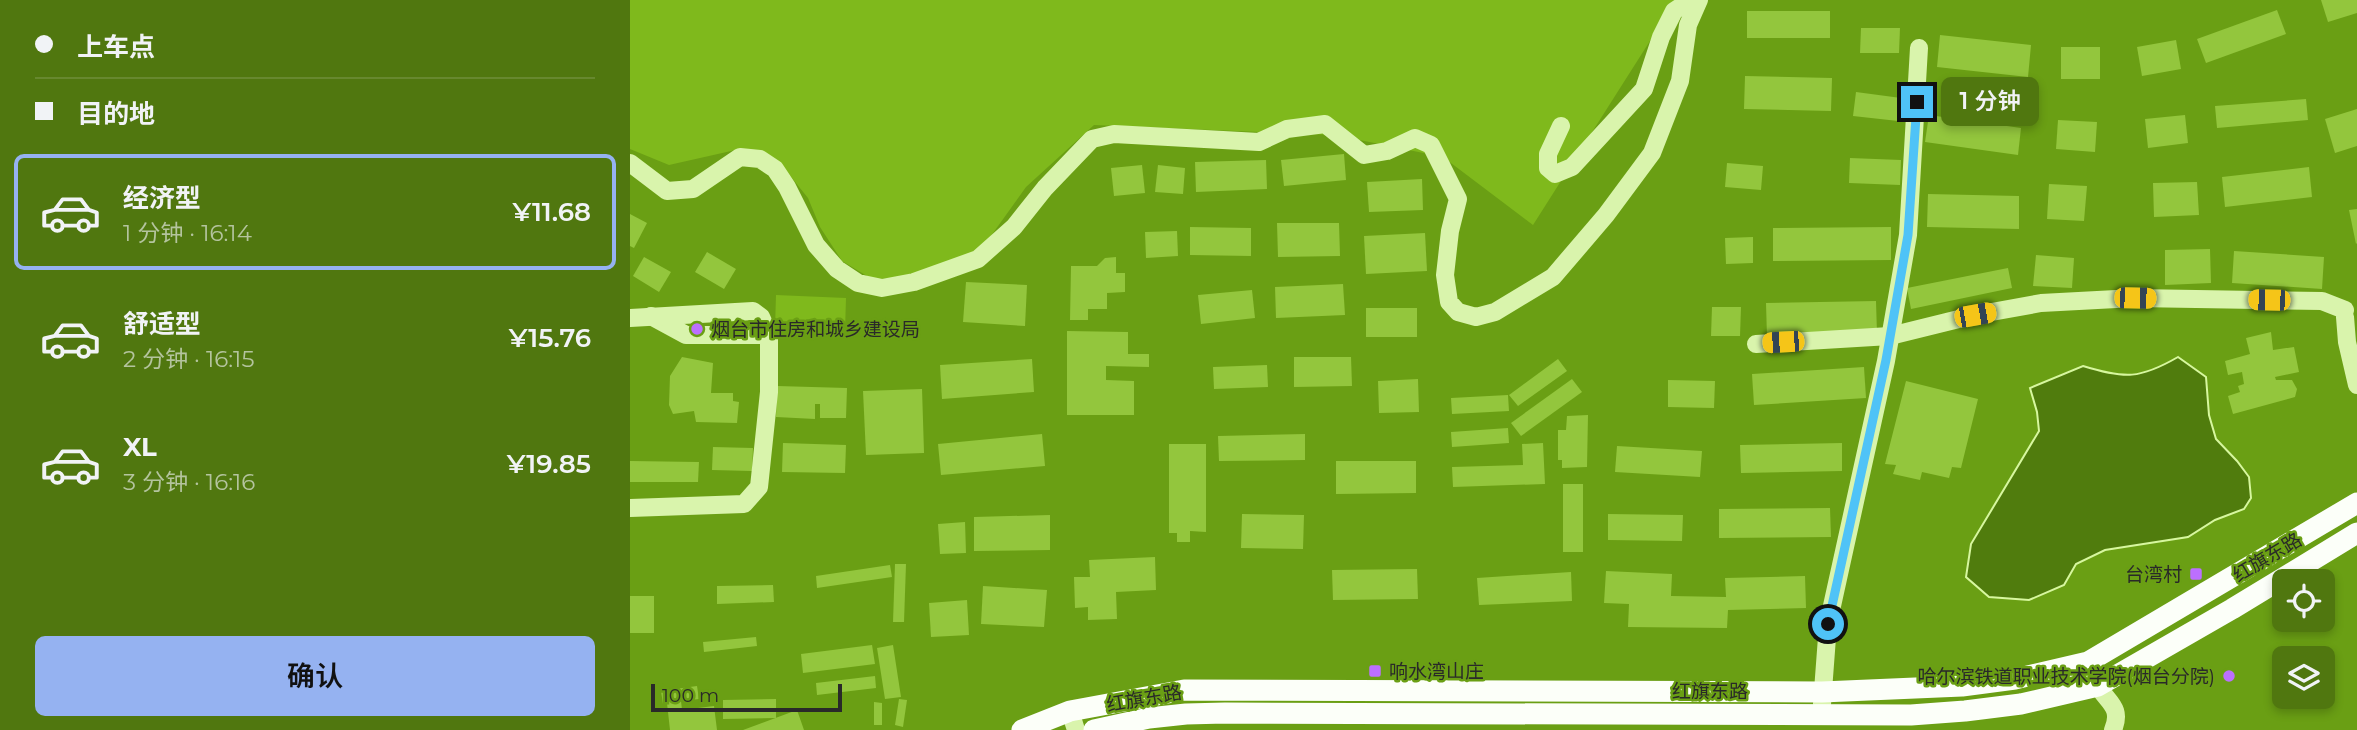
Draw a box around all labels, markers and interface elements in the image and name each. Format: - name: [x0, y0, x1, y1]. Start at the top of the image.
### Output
- text: 上车点: [77, 31, 155, 63]
- callout: 1 分钟: [1942, 78, 2040, 126]
- route end: [1901, 86, 1933, 118]
- text: 1 分钟: [1959, 87, 2021, 115]
- text: 目的地: [77, 98, 155, 130]
- icon: car: [39, 181, 102, 244]
- text: 经济型: [123, 182, 201, 214]
- text: ¥11.68: [512, 196, 591, 228]
- text: 1 分钟 · 16:14: [123, 219, 252, 247]
- car: [2114, 287, 2157, 309]
- car: [2248, 289, 2291, 311]
- car: [1953, 301, 1998, 329]
- icon: car: [39, 307, 102, 370]
- text: 舒适型: [123, 308, 201, 340]
- place label: 烟台市住房和城乡建设局: [711, 318, 920, 341]
- marker: 烟台市住房和城乡建设局: [689, 321, 705, 337]
- text: ¥15.76: [509, 322, 591, 354]
- car: [1762, 330, 1805, 354]
- text: 2 分钟 · 16:15: [123, 345, 254, 373]
- text: XL: [123, 431, 157, 463]
- icon: car: [39, 433, 102, 496]
- text: ¥19.85: [507, 448, 591, 480]
- text: 3 分钟 · 16:16: [123, 468, 255, 496]
- street label: 红旗东路: [2229, 528, 2306, 587]
- place label: 台湾村: [2125, 563, 2182, 586]
- marker: 台湾村: [2188, 566, 2204, 582]
- map controls: [2272, 569, 2335, 709]
- button: locate: [2272, 569, 2335, 632]
- route start: [1812, 608, 1844, 640]
- button: 确认: [35, 636, 595, 716]
- button: layers: [2272, 646, 2335, 709]
- place label: 响水湾山庄: [1389, 660, 1484, 683]
- marker: 响水湾山庄: [1367, 663, 1383, 679]
- place label: 哈尔滨铁道职业技术学院(烟台分院): [1917, 665, 2215, 688]
- marker: 哈尔滨铁道职业技术学院(烟台分院): [2221, 668, 2237, 684]
- street label: 红旗东路: [1672, 680, 1748, 703]
- scale bar: [651, 681, 842, 713]
- street label: 红旗东路: [1105, 681, 1184, 716]
- text: 100 m: [662, 684, 719, 707]

